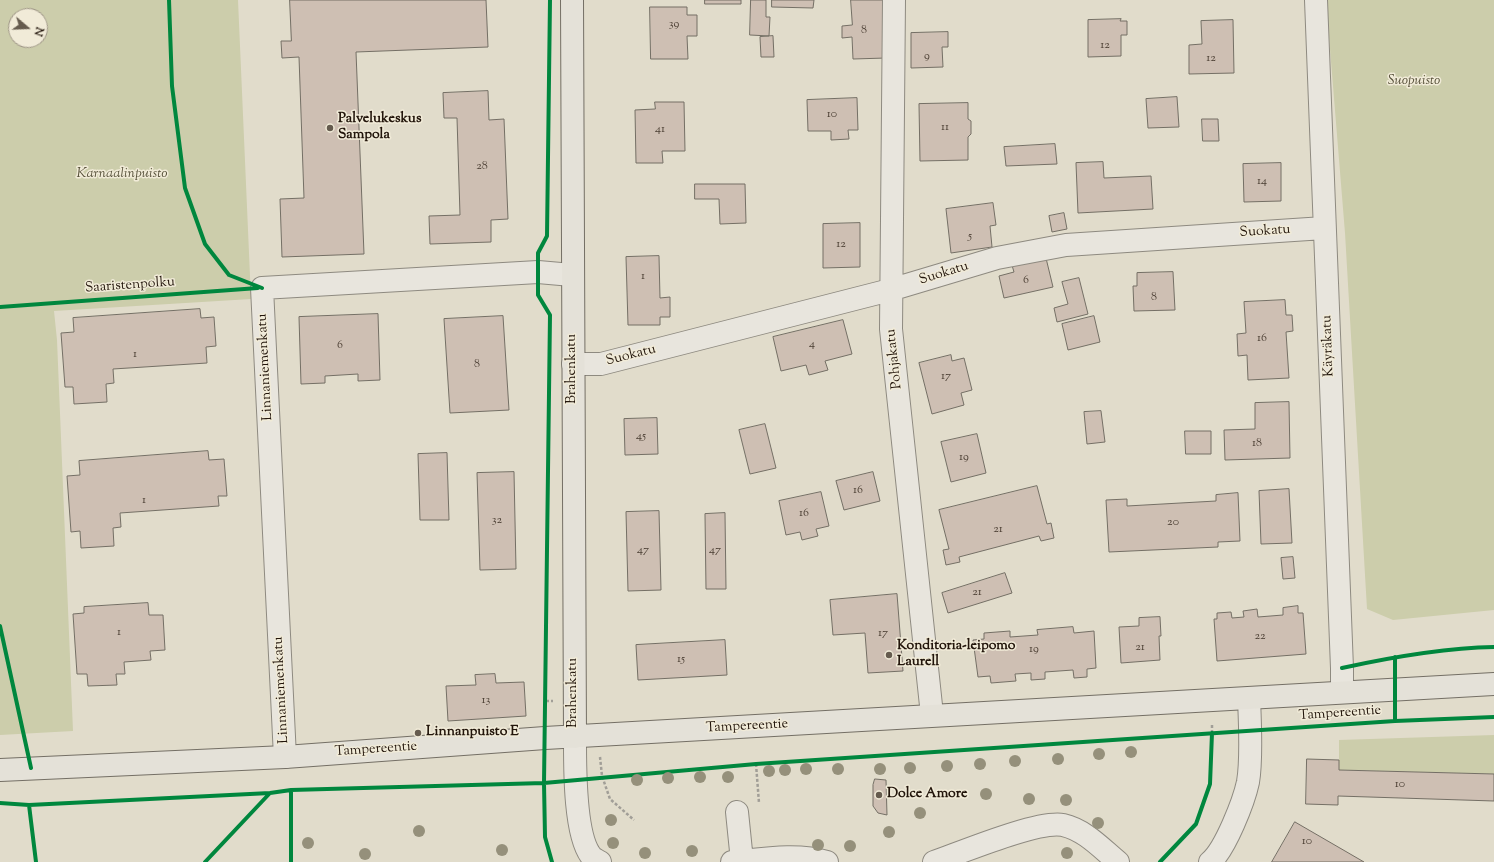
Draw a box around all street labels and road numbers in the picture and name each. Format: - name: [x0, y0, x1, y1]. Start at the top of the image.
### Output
- street label: Suokatu: [1239, 222, 1291, 242]
- street label: Suokatu: [917, 259, 971, 289]
- street label: Saaristenpolku: [84, 274, 176, 298]
- street label: Linnaniemenkatu: [255, 313, 277, 421]
- street label: Käyräkatu: [1320, 315, 1338, 377]
- street label: Pohjakatu: [884, 328, 906, 390]
- street label: Brahenkatu: [565, 334, 581, 404]
- street label: Suokatu: [604, 342, 658, 370]
- street label: Linnaniemenkatu: [271, 636, 293, 744]
- street label: Brahenkatu: [566, 658, 582, 728]
- street label: Tampereentie: [1298, 703, 1382, 725]
- street label: Tampereentie: [705, 716, 789, 738]
- street label: Tampereentie: [334, 739, 418, 761]

